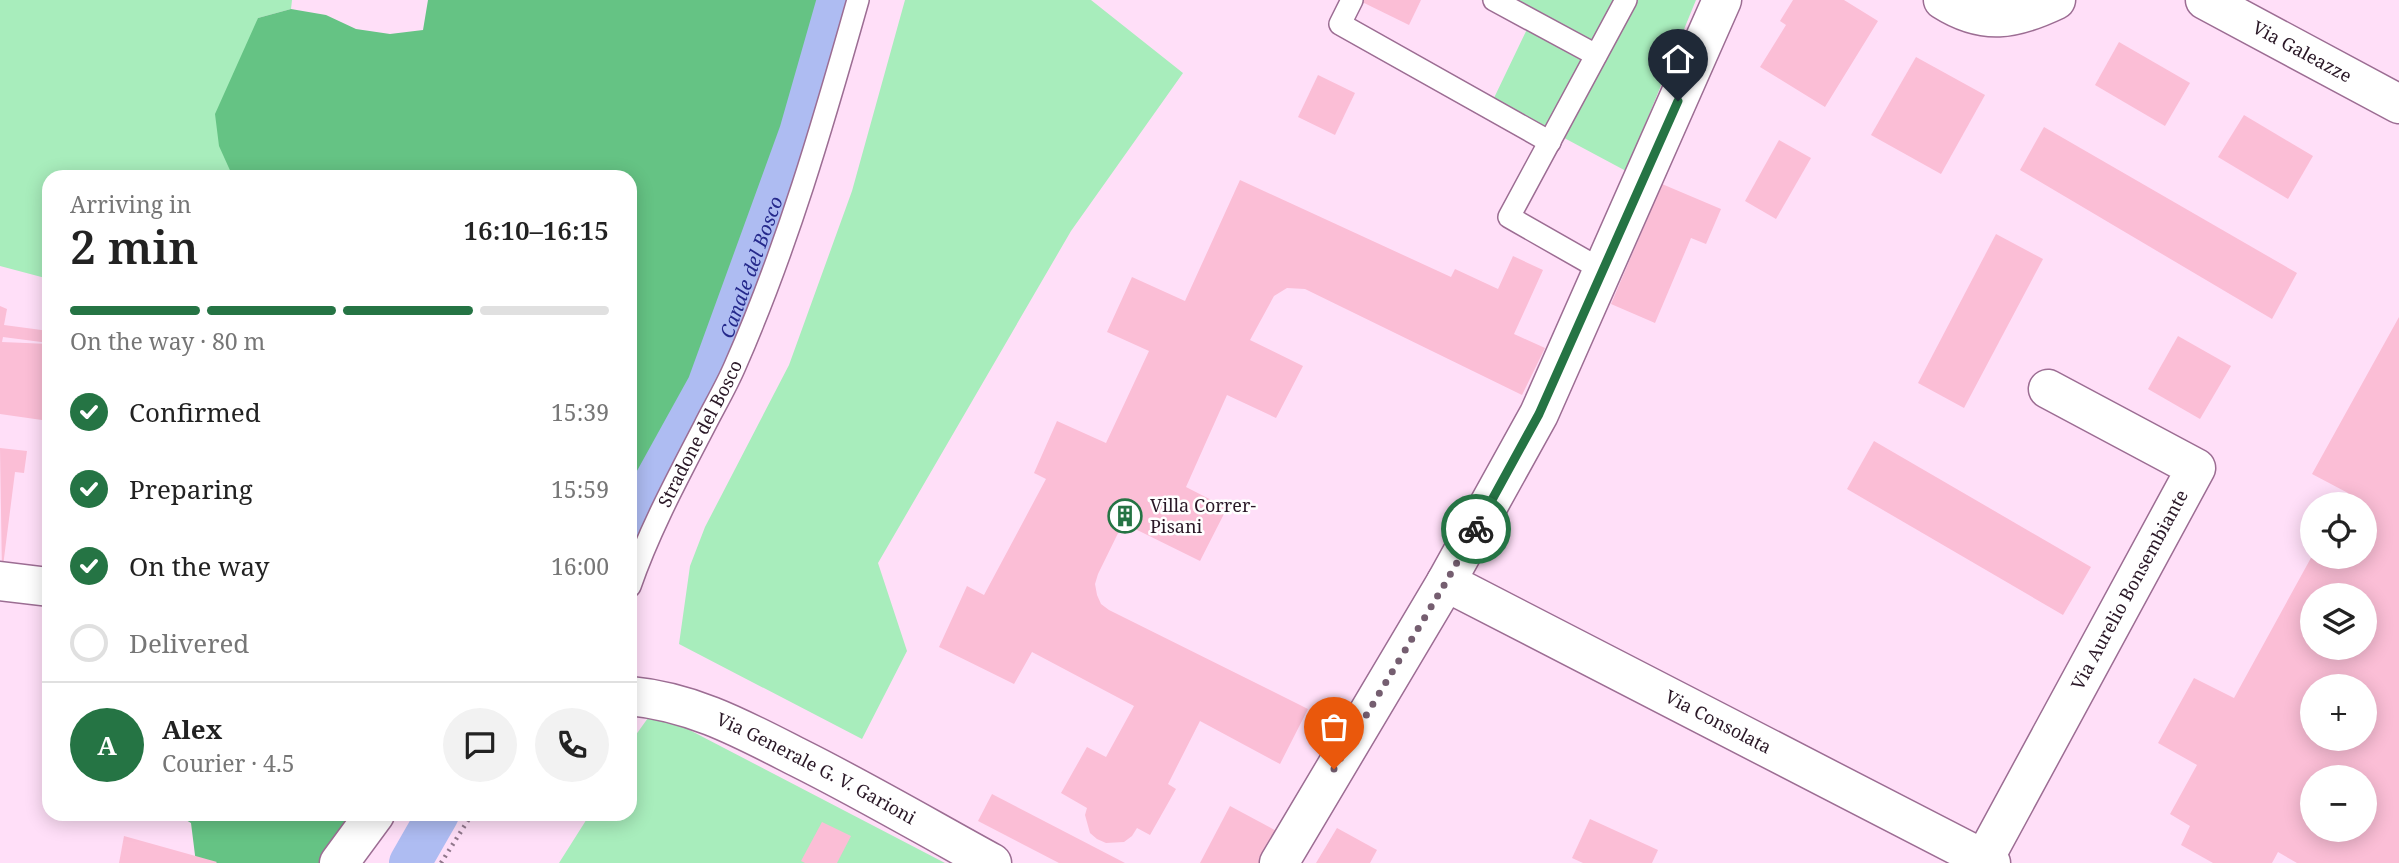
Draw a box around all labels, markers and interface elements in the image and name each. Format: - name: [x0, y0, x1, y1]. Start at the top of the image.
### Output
- street label: Via Galeazze: [2249, 15, 2356, 87]
- pin: [1648, 29, 1708, 101]
- icon: home: [1659, 40, 1697, 78]
- text: Arriving in: [70, 188, 191, 220]
- water label: Canale del Bosco: [714, 193, 789, 342]
- text: 16:10–16:15: [463, 212, 609, 248]
- text: 2 min: [70, 215, 198, 277]
- text: On the way · 80 m: [70, 325, 265, 357]
- street label: Stradone del Bosco: [652, 356, 747, 511]
- icon: check: [70, 393, 108, 431]
- text: Confirmed: [129, 394, 261, 430]
- text: 15:39: [551, 396, 609, 428]
- icon: check: [70, 470, 108, 508]
- text: Preparing: [129, 471, 253, 507]
- text: 15:59: [551, 473, 609, 505]
- street label: Via Aurelio Bonsembiante: [2065, 485, 2193, 694]
- map controls: [2300, 492, 2377, 842]
- button: locate: [2300, 492, 2377, 569]
- place label: Villa Correr- Pisani: [1150, 493, 1256, 538]
- courier: [1441, 494, 1511, 564]
- building icon: Villa Correr- Pisani: [1106, 497, 1144, 535]
- icon: bike: [1457, 510, 1495, 548]
- icon: check: [70, 547, 108, 585]
- text: On the way: [129, 548, 269, 584]
- text: 16:00: [551, 550, 609, 582]
- button: layers: [2300, 583, 2377, 660]
- text: Delivered: [129, 625, 249, 661]
- button: +: [2300, 674, 2377, 751]
- street label: Via Consolata: [1661, 684, 1776, 759]
- pin: [1304, 697, 1364, 769]
- street label: Via Generale G. V. Garioni: [713, 706, 920, 829]
- button: chat: [443, 708, 517, 782]
- button: phone: [535, 708, 609, 782]
- icon: bag: [1315, 708, 1353, 746]
- text: Alex: [162, 711, 222, 747]
- text: A: [97, 727, 117, 763]
- text: Courier · 4.5: [162, 747, 295, 779]
- button: −: [2300, 765, 2377, 842]

